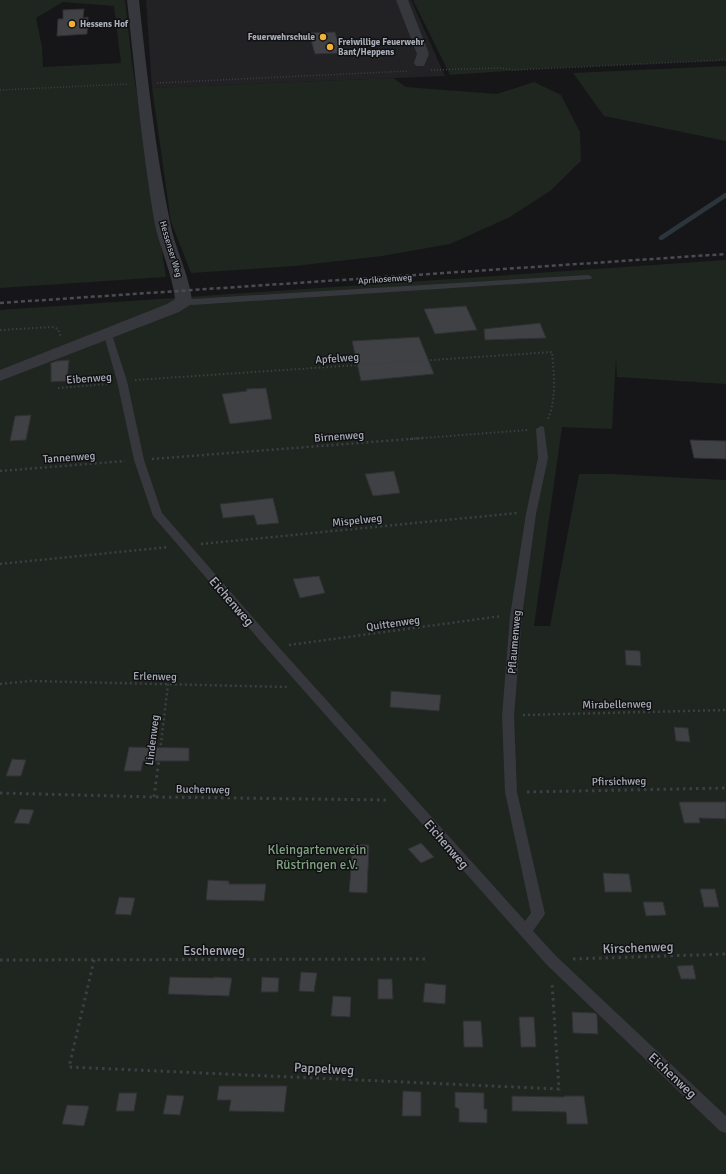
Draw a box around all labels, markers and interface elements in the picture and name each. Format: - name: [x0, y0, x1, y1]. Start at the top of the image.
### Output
- marker: Hessens Hof: [67, 19, 77, 29]
- place label: Hessens Hof: [80, 19, 129, 30]
- place label: Feuerwehrschule: [248, 32, 316, 43]
- marker: Feuerwehrschule: [318, 32, 328, 42]
- place label: Freiwillige Feuerwehr Bant/Heppens: [338, 37, 424, 58]
- marker: Freiwillige Feuerwehr Bant/Heppens: [325, 42, 335, 52]
- street label: Hessenser Weg: [157, 220, 184, 279]
- street label: Aprikosenweg: [358, 272, 413, 287]
- street label: Apfelweg: [315, 350, 360, 367]
- street label: Eibenweg: [66, 370, 112, 387]
- street label: Birnenweg: [314, 428, 365, 445]
- street label: Tannenweg: [42, 449, 96, 466]
- street label: Mispelweg: [331, 511, 383, 530]
- street label: Eichenweg: [205, 574, 257, 630]
- street label: Pflaumenweg: [505, 609, 524, 674]
- street label: Quittenweg: [365, 613, 421, 634]
- street label: Erlenweg: [133, 670, 177, 683]
- street label: Mirabellenweg: [582, 697, 652, 712]
- street label: Lindenweg: [143, 714, 162, 766]
- street label: Pfirsichweg: [592, 775, 647, 788]
- street label: Buchenweg: [176, 783, 230, 796]
- street label: Eichenweg: [420, 817, 472, 873]
- park label: Kleingartenverein Rüstringen e.V.: [268, 842, 366, 873]
- street label: Kirschenweg: [602, 939, 674, 957]
- street label: Eschenweg: [183, 943, 245, 959]
- street label: Eichenweg: [645, 1049, 700, 1102]
- street label: Pappelweg: [293, 1059, 355, 1079]

